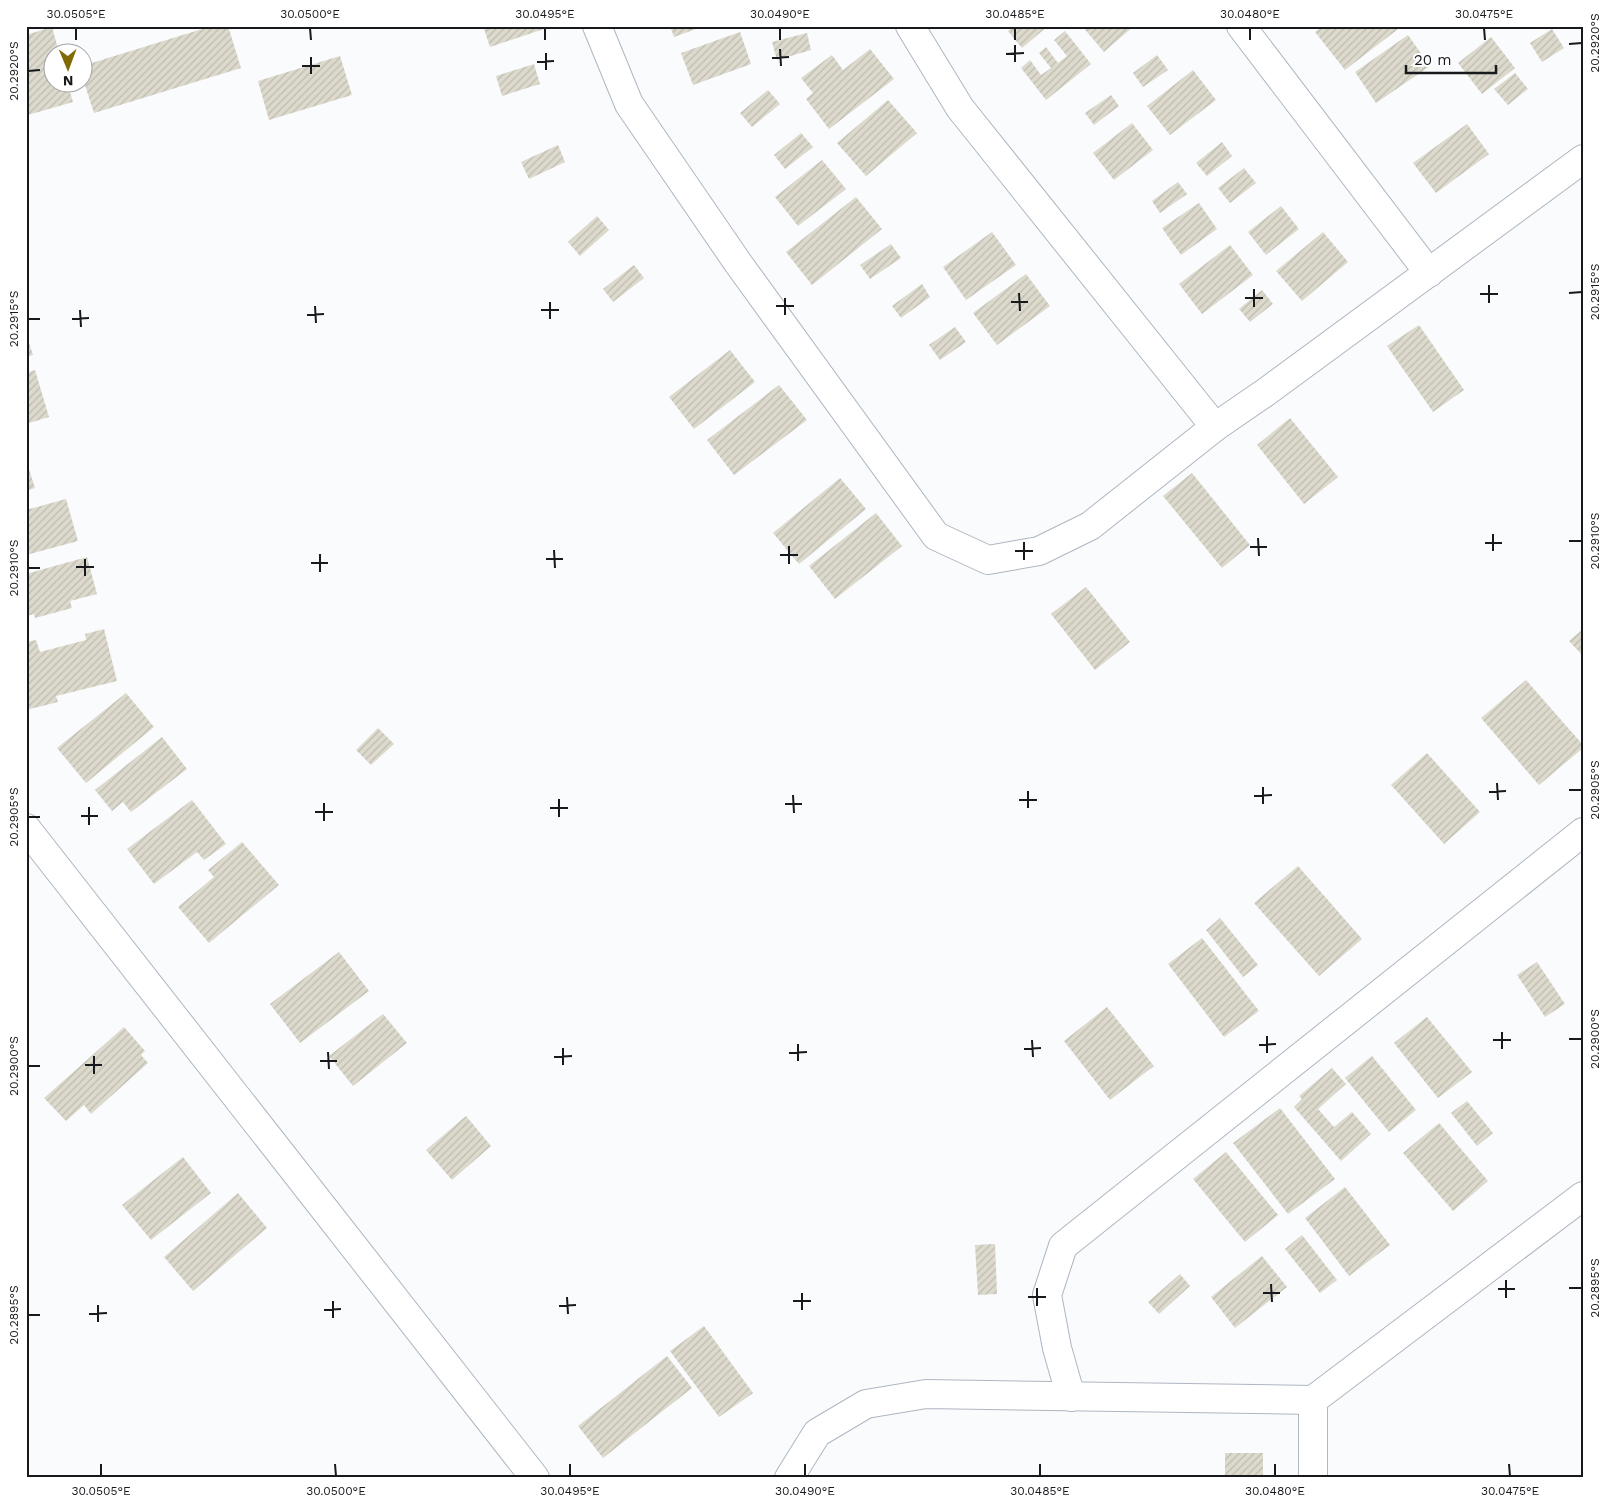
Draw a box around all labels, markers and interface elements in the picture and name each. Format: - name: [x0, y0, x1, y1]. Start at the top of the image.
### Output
- text: 30.0505°E: [46, 7, 106, 21]
- text: 30.0500°E: [280, 7, 340, 21]
- text: 30.0495°E: [515, 7, 575, 21]
- text: 30.0490°E: [750, 7, 810, 21]
- text: 30.0485°E: [985, 7, 1045, 21]
- text: 30.0480°E: [1220, 7, 1280, 21]
- text: 30.0475°E: [1455, 7, 1513, 21]
- text: 20.2920°S: [1588, 13, 1602, 73]
- text: 20.2920°S: [7, 41, 21, 101]
- north arrow: [42, 42, 92, 92]
- scale bar: [1406, 42, 1496, 74]
- text: 20 m: [1414, 51, 1452, 69]
- text: N: [63, 73, 74, 89]
- text: 20.2915°S: [1588, 264, 1602, 320]
- text: 20.2915°S: [7, 291, 21, 347]
- text: 20.2910°S: [1588, 512, 1602, 570]
- text: 20.2910°S: [7, 539, 21, 597]
- text: 20.2905°S: [1588, 760, 1602, 820]
- text: 20.2905°S: [7, 787, 21, 847]
- text: 20.2900°S: [1588, 1009, 1602, 1069]
- text: 20.2900°S: [7, 1036, 21, 1096]
- text: 20.2895°S: [1588, 1258, 1602, 1318]
- text: 20.2895°S: [7, 1285, 21, 1345]
- text: 30.0505°E: [71, 1484, 131, 1498]
- text: 30.0500°E: [306, 1484, 366, 1498]
- text: 30.0495°E: [540, 1484, 600, 1498]
- text: 30.0490°E: [775, 1484, 835, 1498]
- text: 30.0485°E: [1010, 1484, 1070, 1498]
- text: 30.0480°E: [1245, 1484, 1305, 1498]
- text: 30.0475°E: [1481, 1484, 1539, 1498]

